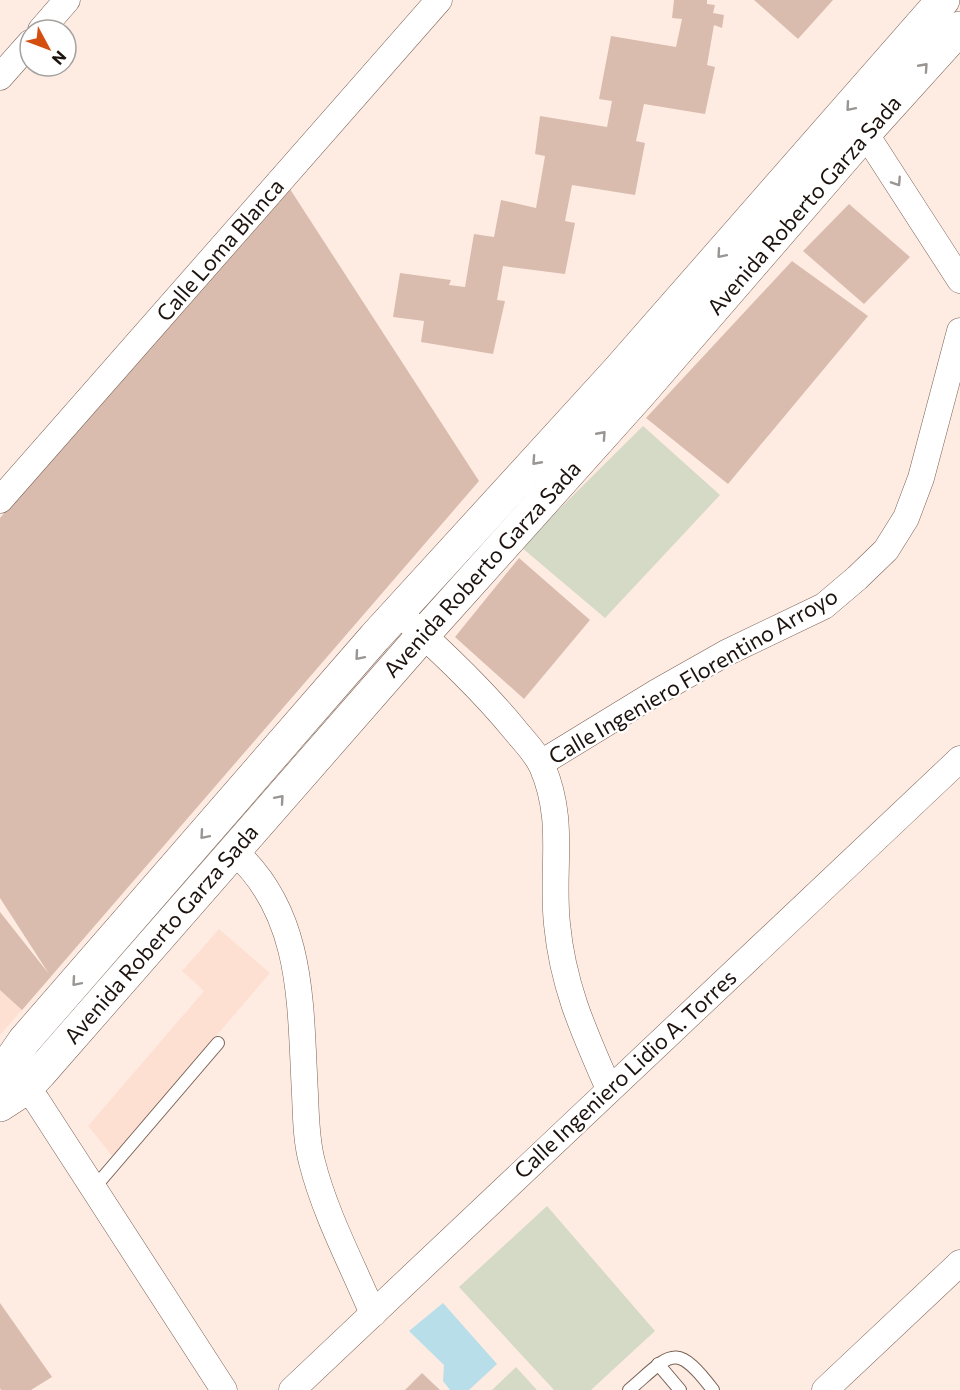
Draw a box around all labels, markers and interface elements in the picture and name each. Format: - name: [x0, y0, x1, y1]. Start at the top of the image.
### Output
- north arrow: [18, 18, 78, 78]
- text: N: [49, 47, 71, 69]
- one-way arrow: [917, 64, 928, 74]
- street label: Avenida Roberto Garza Sada: [701, 89, 906, 320]
- one-way arrow: [846, 100, 857, 111]
- street label: Calle Loma Blanca: [150, 173, 289, 327]
- one-way arrow: [890, 175, 901, 186]
- one-way arrow: [717, 247, 728, 258]
- one-way arrow: [595, 431, 606, 442]
- one-way arrow: [532, 454, 543, 465]
- street label: Avenida Roberto Garza Sada: [377, 455, 586, 682]
- street label: Calle Ingeniero Florentino Arroyo: [543, 582, 842, 770]
- one-way arrow: [355, 649, 366, 660]
- one-way arrow: [273, 795, 284, 806]
- street label: Avenida Roberto Garza Sada: [58, 818, 263, 1049]
- one-way arrow: [201, 828, 212, 839]
- street label: Calle Ingeniero Lidio A. Torres: [508, 963, 741, 1184]
- one-way arrow: [72, 975, 83, 986]

